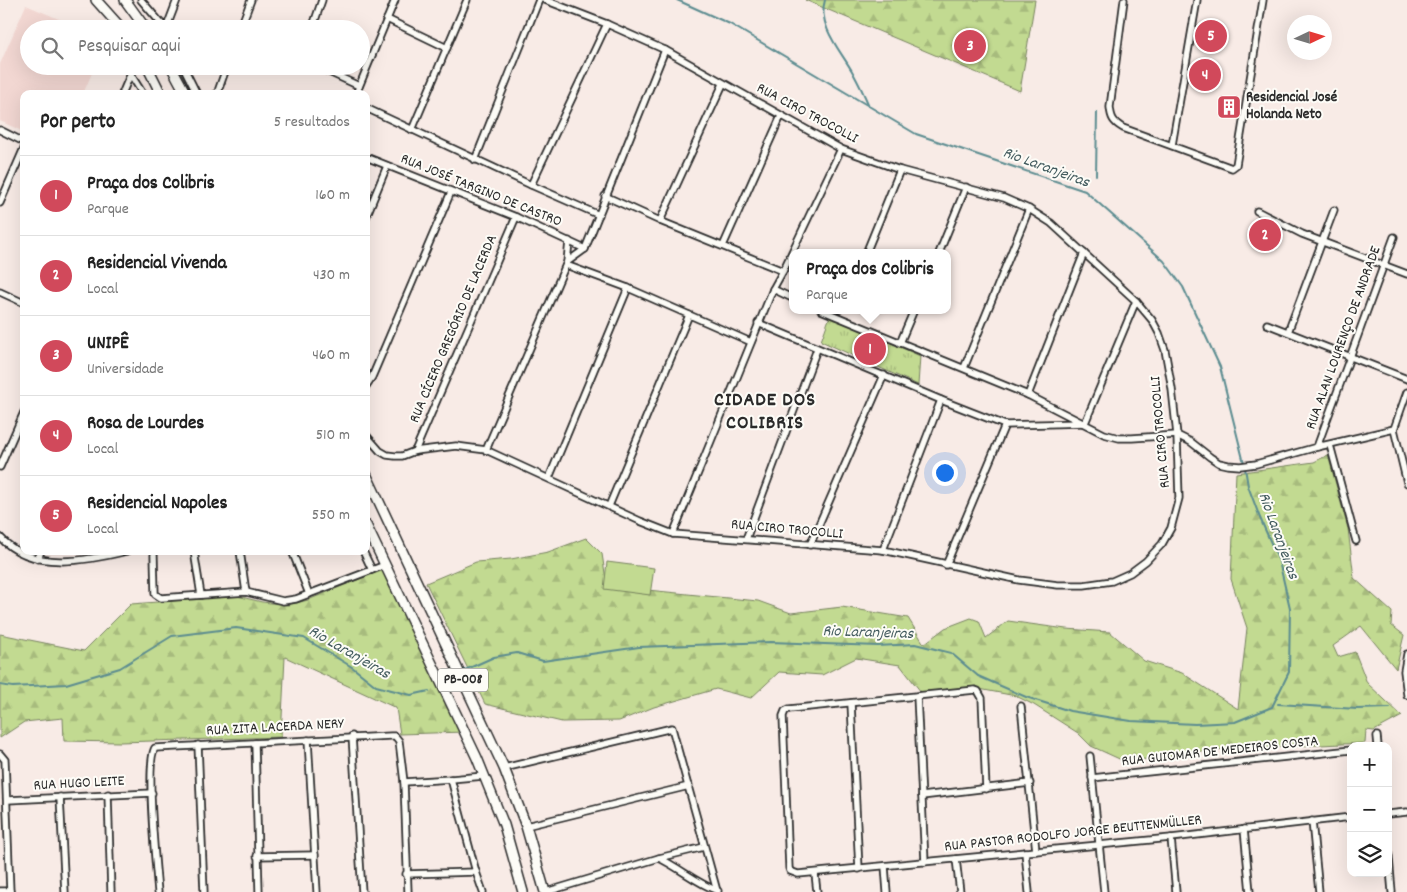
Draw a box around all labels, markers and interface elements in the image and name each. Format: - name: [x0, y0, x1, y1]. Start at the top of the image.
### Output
- north arrow: [1287, 15, 1332, 60]
- pin: 5: [1195, 17, 1227, 55]
- search box: [20, 20, 370, 75]
- pin: 3: [954, 27, 986, 65]
- icon: search: [38, 34, 66, 62]
- text: Pesquisar aqui: [78, 34, 180, 61]
- pin: 4: [1189, 56, 1221, 94]
- street label: RUA CIRO TROCOLLI: [752, 78, 862, 150]
- place label: Residencial José Holanda Neto: [1246, 87, 1338, 126]
- building icon: Residencial José Holanda Neto: [1216, 94, 1242, 120]
- text: Por perto: [40, 108, 115, 138]
- text: 5 resultados: [274, 111, 350, 134]
- water label: Rio Laranjeiras: [999, 142, 1094, 195]
- street label: RUA JOSÉ TARGINO DE CASTRO: [397, 149, 565, 233]
- text: Praça dos Colibris: [87, 171, 215, 198]
- text: 1: [54, 184, 58, 207]
- text: 160 m: [315, 184, 350, 207]
- text: Parque: [87, 198, 129, 221]
- pin: 2: [1249, 216, 1281, 254]
- street label: RUA CÍCERO GREGÓRIO DE LACERDA: [404, 231, 504, 427]
- street label: RUA ALAN LOURENÇO DE ANDRADE: [1301, 243, 1387, 433]
- popup: [789, 249, 951, 314]
- text: Residencial Vivenda: [87, 251, 227, 278]
- text: Praça dos Colibris: [806, 257, 934, 284]
- text: 2: [53, 264, 60, 287]
- text: 430 m: [313, 264, 350, 287]
- text: Local: [87, 278, 118, 301]
- text: Parque: [806, 284, 848, 307]
- pin: 1: [854, 330, 886, 368]
- text: UNIPÊ: [87, 331, 129, 358]
- text: 3: [52, 344, 60, 367]
- text: 460 m: [312, 344, 350, 367]
- text: Universidade: [87, 358, 164, 381]
- street label: RUA CIRO TROCOLLI: [1145, 375, 1177, 489]
- district label: CIDADE DOS COLIBRIS: [714, 387, 816, 438]
- text: Rosa de Lourdes: [87, 411, 204, 438]
- text: 4: [53, 424, 59, 447]
- text: 510 m: [316, 424, 350, 447]
- text: Local: [87, 438, 118, 461]
- your location: [932, 460, 958, 486]
- water label: Rio Laranjeiras: [1252, 489, 1305, 584]
- text: Residencial Napoles: [87, 491, 227, 518]
- text: 5: [52, 504, 60, 527]
- text: 550 m: [312, 504, 350, 527]
- street label: RUA CIRO TROCOLLI: [730, 514, 844, 546]
- text: Local: [87, 518, 118, 541]
- water label: Rio Laranjeiras: [304, 620, 395, 686]
- water label: Rio Laranjeiras: [822, 620, 915, 646]
- road number: PB-008: [438, 668, 488, 692]
- street label: RUA ZITA LACERDA NERY: [206, 713, 345, 743]
- street label: RUA GUIOMAR DE MEDEIROS COSTA: [1121, 731, 1319, 773]
- map controls: [1347, 742, 1392, 877]
- button: +: [1347, 742, 1392, 787]
- street label: RUA HUGO LEITE: [33, 771, 125, 797]
- button: −: [1347, 787, 1392, 832]
- street label: RUA PASTOR RODOLFO JORGE BEUTTENMÜLLER: [943, 810, 1203, 858]
- button: layers: [1347, 832, 1392, 877]

